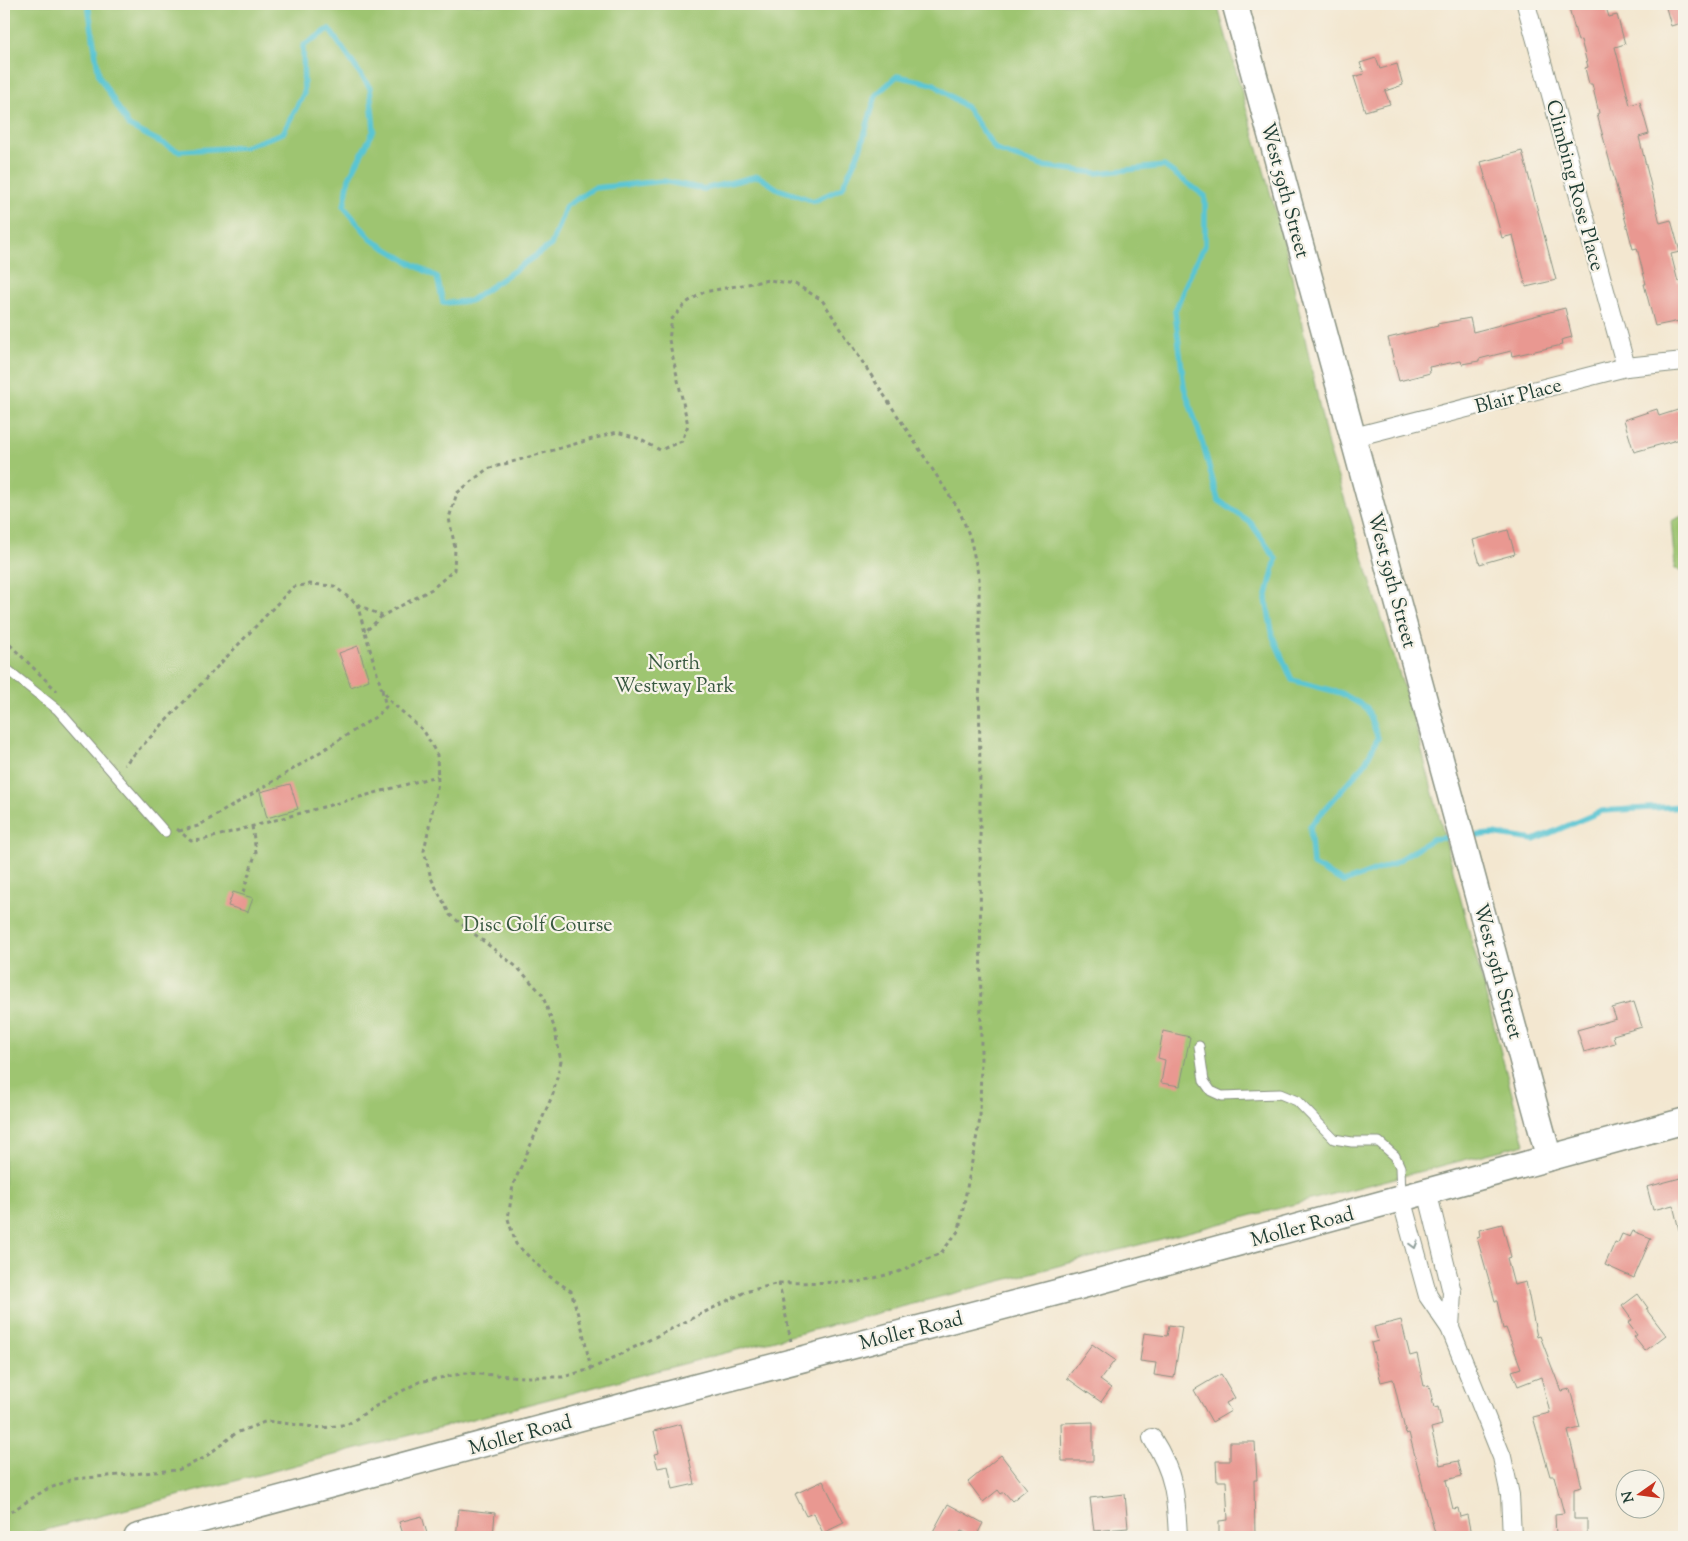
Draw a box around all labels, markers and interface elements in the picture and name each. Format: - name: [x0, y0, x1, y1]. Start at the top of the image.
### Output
- street label: Climbing Rose Place: [1537, 97, 1610, 275]
- street label: West 59th Street: [1252, 120, 1316, 262]
- street label: Blair Place: [1472, 372, 1565, 423]
- street label: West 59th Street: [1359, 510, 1423, 652]
- park label: North Westway Park: [614, 650, 734, 702]
- street label: West 59th Street: [1465, 901, 1529, 1043]
- park label: Disc Golf Course: [463, 912, 613, 941]
- street label: Moller Road: [1248, 1201, 1358, 1256]
- one-way arrow: [1409, 1241, 1419, 1249]
- street label: Moller Road: [857, 1306, 967, 1359]
- street label: Moller Road: [466, 1409, 576, 1464]
- north arrow: [1616, 1468, 1666, 1518]
- text: N: [1618, 1489, 1640, 1505]

